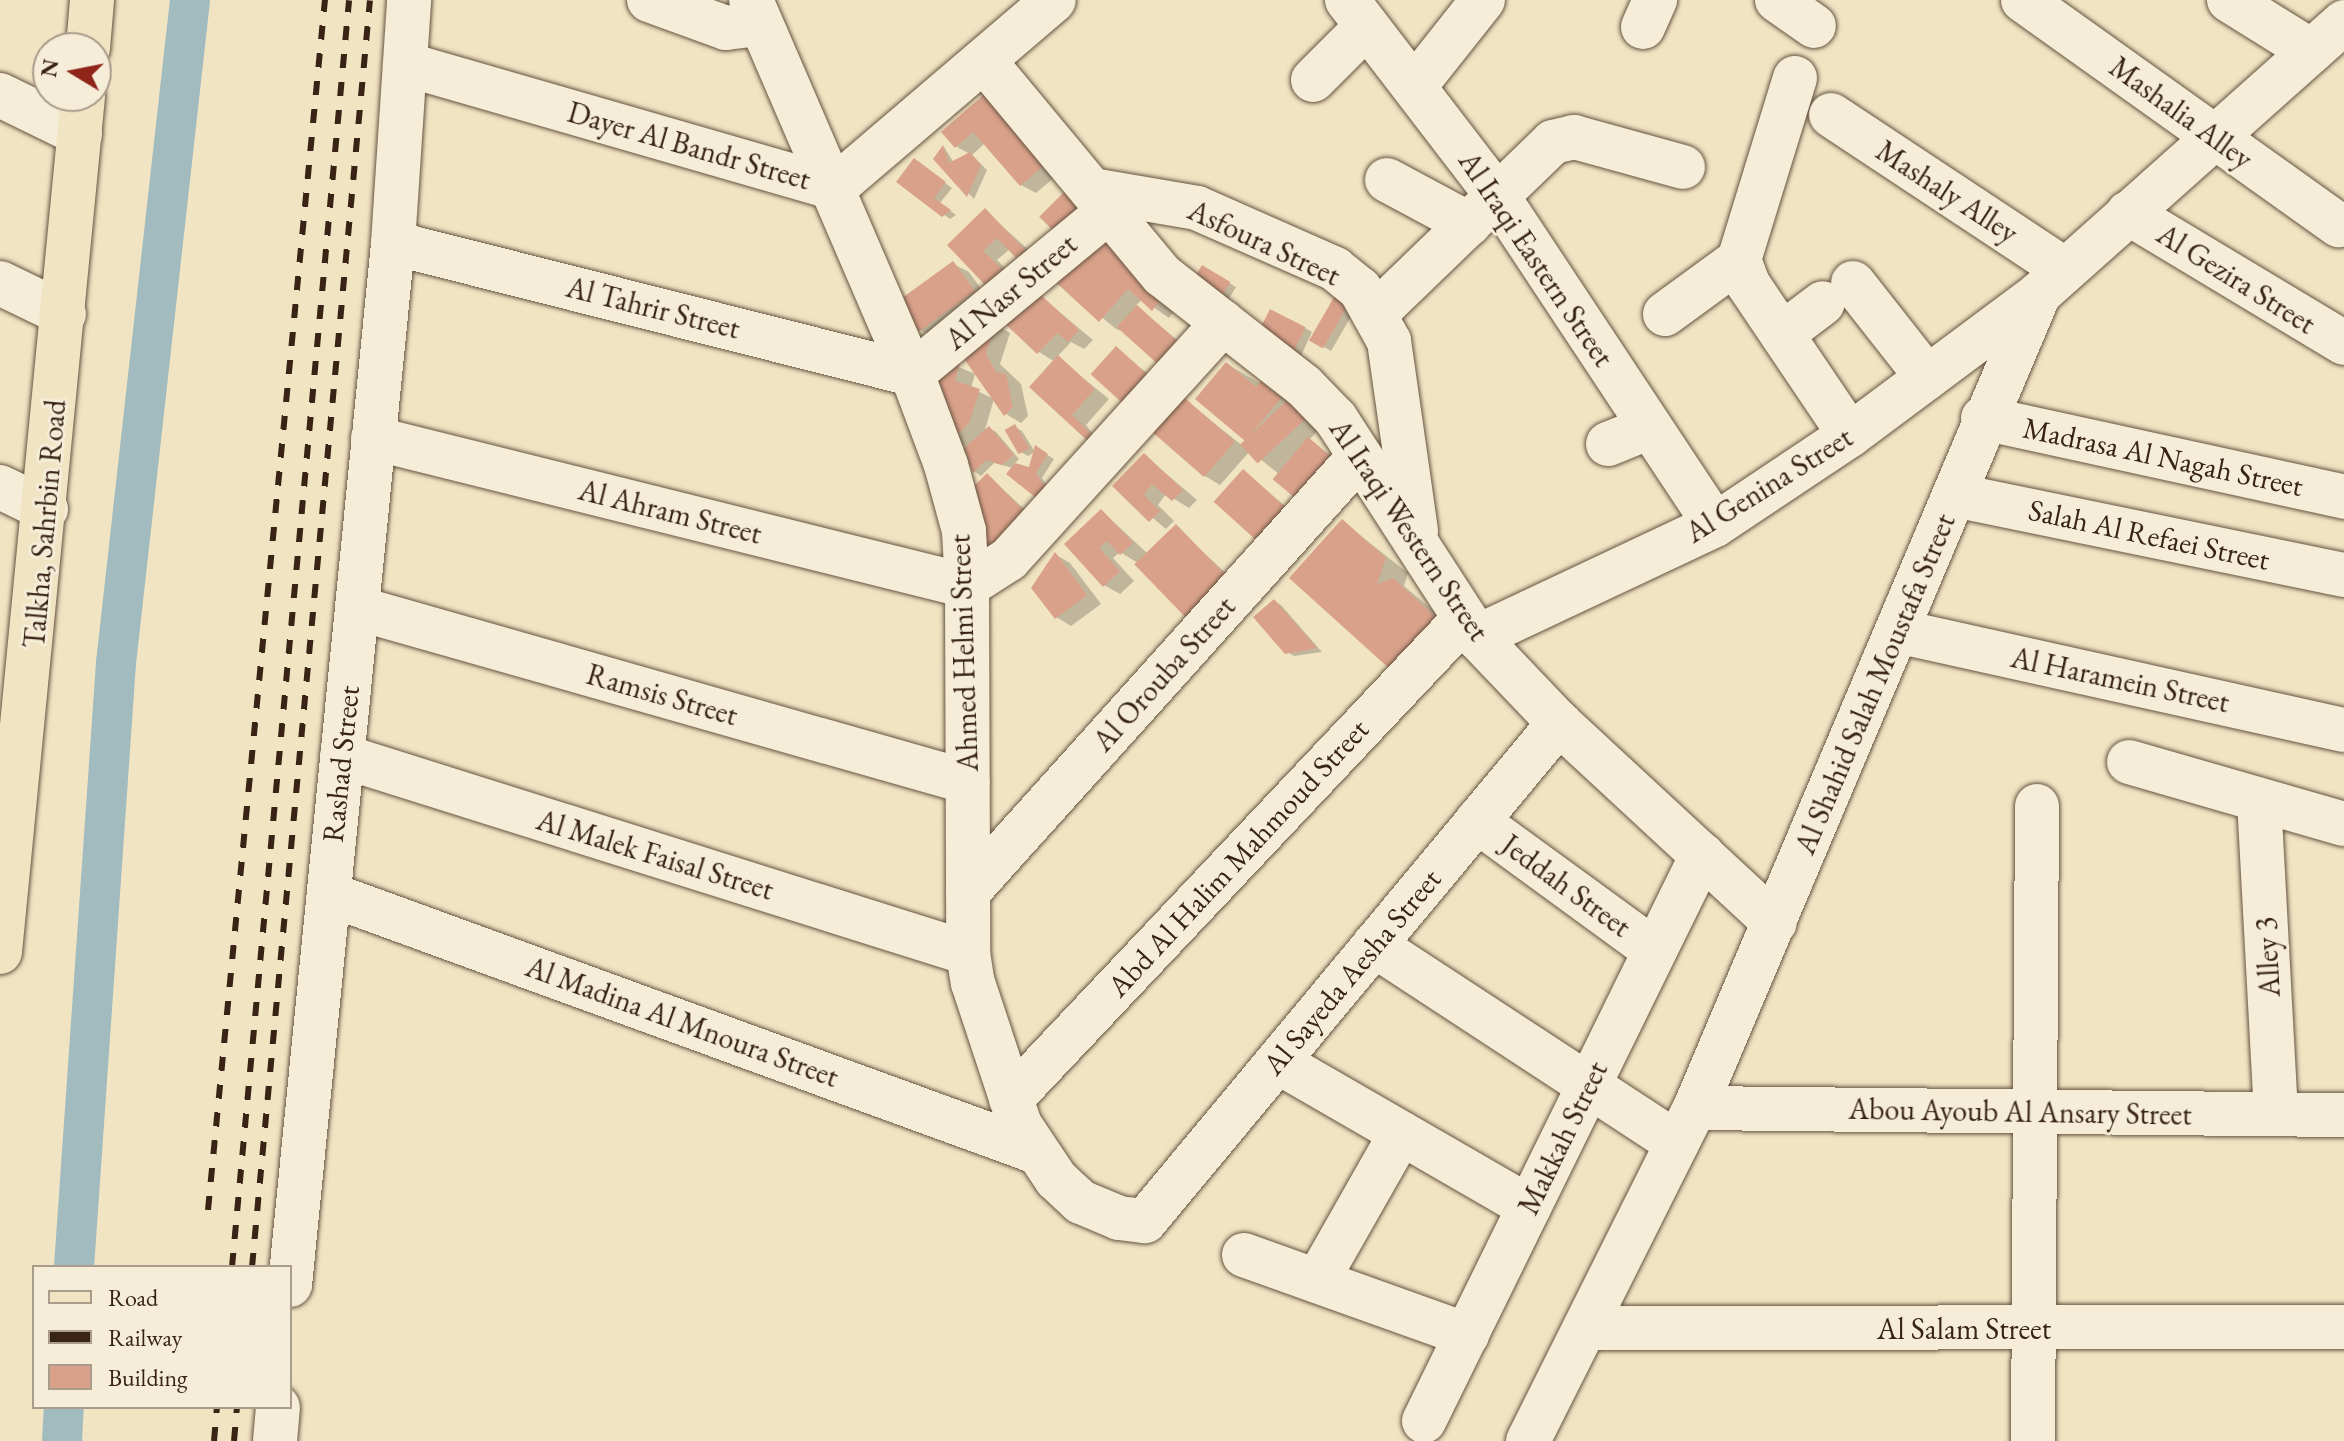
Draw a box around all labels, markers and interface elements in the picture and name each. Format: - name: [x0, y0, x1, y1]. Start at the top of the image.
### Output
- north arrow: [32, 32, 112, 112]
- street label: Mashalia Alley: [2102, 49, 2260, 177]
- text: N: [34, 57, 66, 79]
- street label: Dayer Al Bandr Street: [563, 94, 815, 198]
- street label: Mashaly Alley: [1869, 133, 2025, 251]
- street label: Al Iraqi Eastern Street: [1451, 145, 1621, 373]
- street label: Asfoura Street: [1182, 192, 1346, 294]
- street label: Al Gezira Street: [2150, 216, 2322, 342]
- street label: Al Nasr Street: [938, 226, 1084, 358]
- street label: Al Tahrir Street: [562, 269, 744, 347]
- street label: Talkha, Sahrbin Road: [16, 398, 74, 650]
- street label: Madrasa Al Nagah Street: [2020, 410, 2306, 504]
- street label: Al Iraqi Western Street: [1321, 412, 1497, 648]
- street label: Al Genina Street: [1679, 419, 1859, 551]
- street label: Al Ahram Street: [575, 472, 765, 552]
- street label: Salah Al Refaei Street: [2025, 492, 2273, 578]
- street label: Al Shahid Salah Moustafa Street: [1787, 508, 1963, 860]
- street label: Ahmed Helmi Street: [942, 533, 986, 773]
- street label: Al Orouba Street: [1085, 589, 1243, 759]
- street label: Al Haramein Street: [2008, 639, 2232, 721]
- street label: Ramsis Street: [582, 656, 742, 734]
- street label: Rashad Street: [315, 684, 367, 844]
- street label: Abd Al Halim Mahmoud Street: [1100, 712, 1376, 1004]
- street label: Al Malek Faisal Street: [532, 802, 778, 908]
- street label: Jeddah Street: [1494, 827, 1638, 945]
- street label: Al Sayeda Aesha Street: [1255, 862, 1449, 1082]
- street label: Alley 3: [2248, 916, 2288, 998]
- street label: Al Madina Al Mnoura Street: [521, 949, 843, 1095]
- street label: Makkah Street: [1510, 1056, 1616, 1220]
- street label: Abou Ayoub Al Ansary Street: [1848, 1091, 2192, 1133]
- legend: [32, 1265, 292, 1409]
- text: Road: [108, 1282, 158, 1313]
- street label: Al Salam Street: [1877, 1311, 2051, 1347]
- text: Railway: [108, 1322, 182, 1353]
- text: Building: [108, 1362, 188, 1393]

